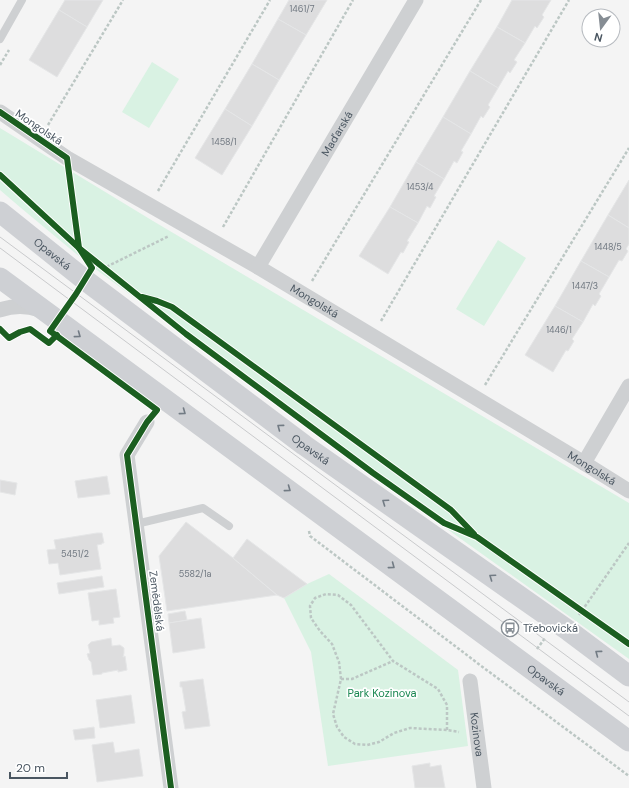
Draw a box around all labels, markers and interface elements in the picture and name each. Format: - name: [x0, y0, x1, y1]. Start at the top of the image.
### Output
- house number: 1461/7: [289, 3, 315, 15]
- north arrow: [581, 8, 621, 48]
- text: N: [593, 30, 604, 45]
- street label: Mongolská: [13, 106, 65, 148]
- street label: Maďarská: [318, 108, 356, 159]
- house number: 1458/1: [211, 136, 237, 148]
- house number: 1453/4: [406, 181, 434, 193]
- street label: Opavská: [31, 235, 74, 273]
- house number: 1448/5: [594, 241, 622, 253]
- house number: 1447/3: [572, 280, 598, 292]
- street label: Mongolská: [288, 281, 341, 321]
- house number: 1446/1: [546, 324, 572, 336]
- one-way arrow: [74, 330, 81, 338]
- one-way arrow: [178, 407, 185, 414]
- one-way arrow: [277, 425, 284, 432]
- street label: Opavská: [289, 431, 332, 468]
- street label: Mongolská: [565, 448, 619, 488]
- one-way arrow: [283, 484, 290, 491]
- one-way arrow: [383, 500, 390, 507]
- house number: 5451/2: [61, 548, 89, 560]
- one-way arrow: [388, 561, 395, 568]
- house number: 5582/1a: [179, 568, 211, 580]
- street label: Zemědělská: [146, 570, 168, 632]
- one-way arrow: [489, 574, 496, 582]
- bus stop icon: Třebovická: [500, 618, 520, 638]
- place label: Třebovická: [523, 621, 578, 635]
- one-way arrow: [595, 651, 602, 658]
- street label: Opavská: [524, 661, 568, 699]
- park label: Park Kozinova: [348, 686, 417, 700]
- street label: Kozinova: [467, 712, 487, 757]
- scale bar: [10, 754, 67, 780]
- text: 20 m: [16, 760, 45, 776]

